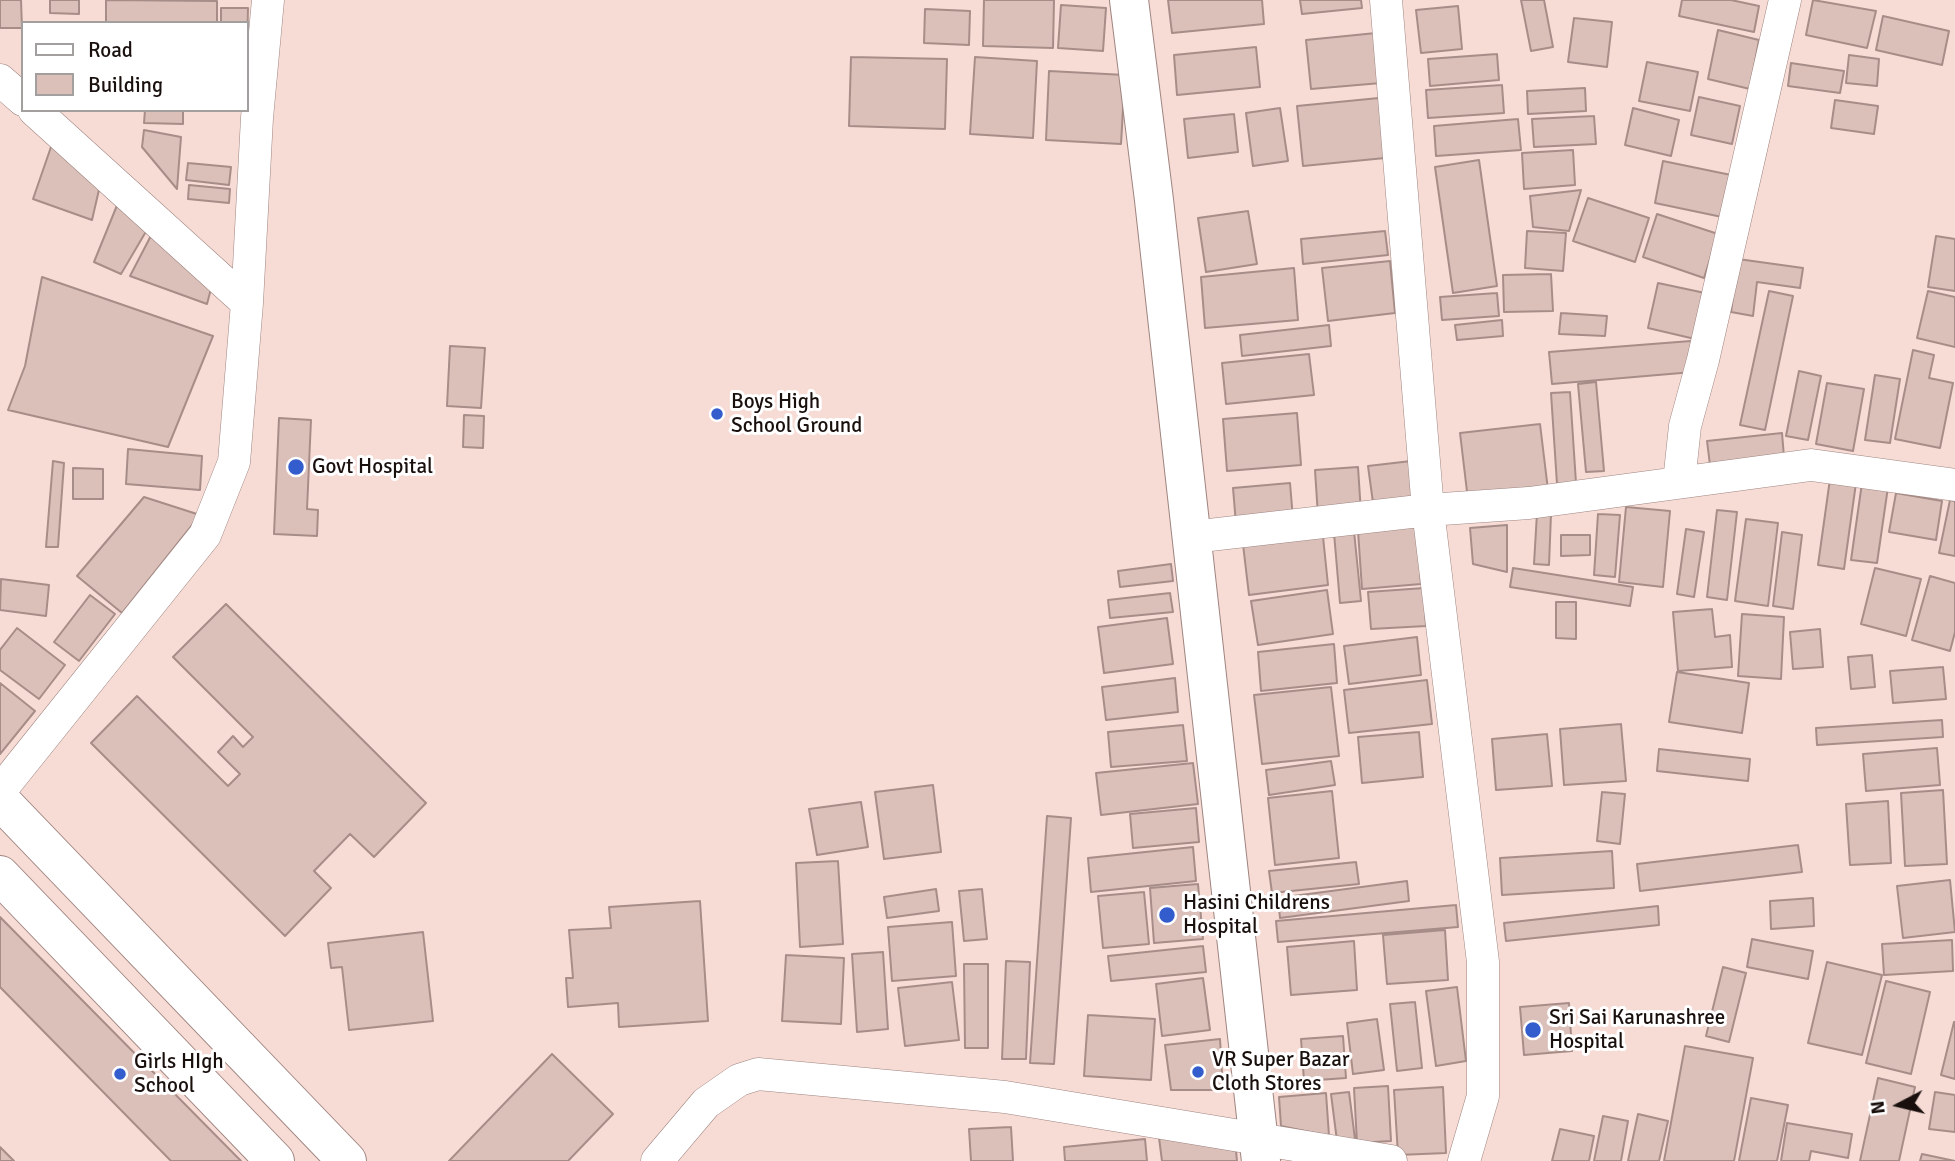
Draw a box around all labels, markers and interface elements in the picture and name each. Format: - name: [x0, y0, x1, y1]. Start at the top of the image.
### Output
- legend: [21, 21, 248, 112]
- text: Road: [88, 37, 133, 63]
- text: Building: [88, 72, 163, 98]
- place label: Boys High School Ground: [731, 389, 862, 439]
- marker: Boys High School Ground: [709, 406, 725, 422]
- place label: Govt Hospital: [312, 454, 433, 480]
- marker: Govt Hospital: [286, 457, 306, 477]
- place label: Hasini Childrens Hospital: [1183, 890, 1330, 940]
- marker: Hasini Childrens Hospital: [1157, 905, 1177, 925]
- place label: Sri Sai Karunashree Hospital: [1549, 1005, 1725, 1055]
- marker: Sri Sai Karunashree Hospital: [1523, 1020, 1543, 1040]
- place label: VR Super Bazar Cloth Stores: [1212, 1047, 1350, 1097]
- place label: Girls HIgh School: [134, 1049, 224, 1099]
- marker: VR Super Bazar Cloth Stores: [1190, 1064, 1206, 1080]
- marker: Girls HIgh School: [112, 1066, 128, 1082]
- north arrow: [1864, 1070, 1934, 1140]
- text: N: [1865, 1100, 1891, 1116]

